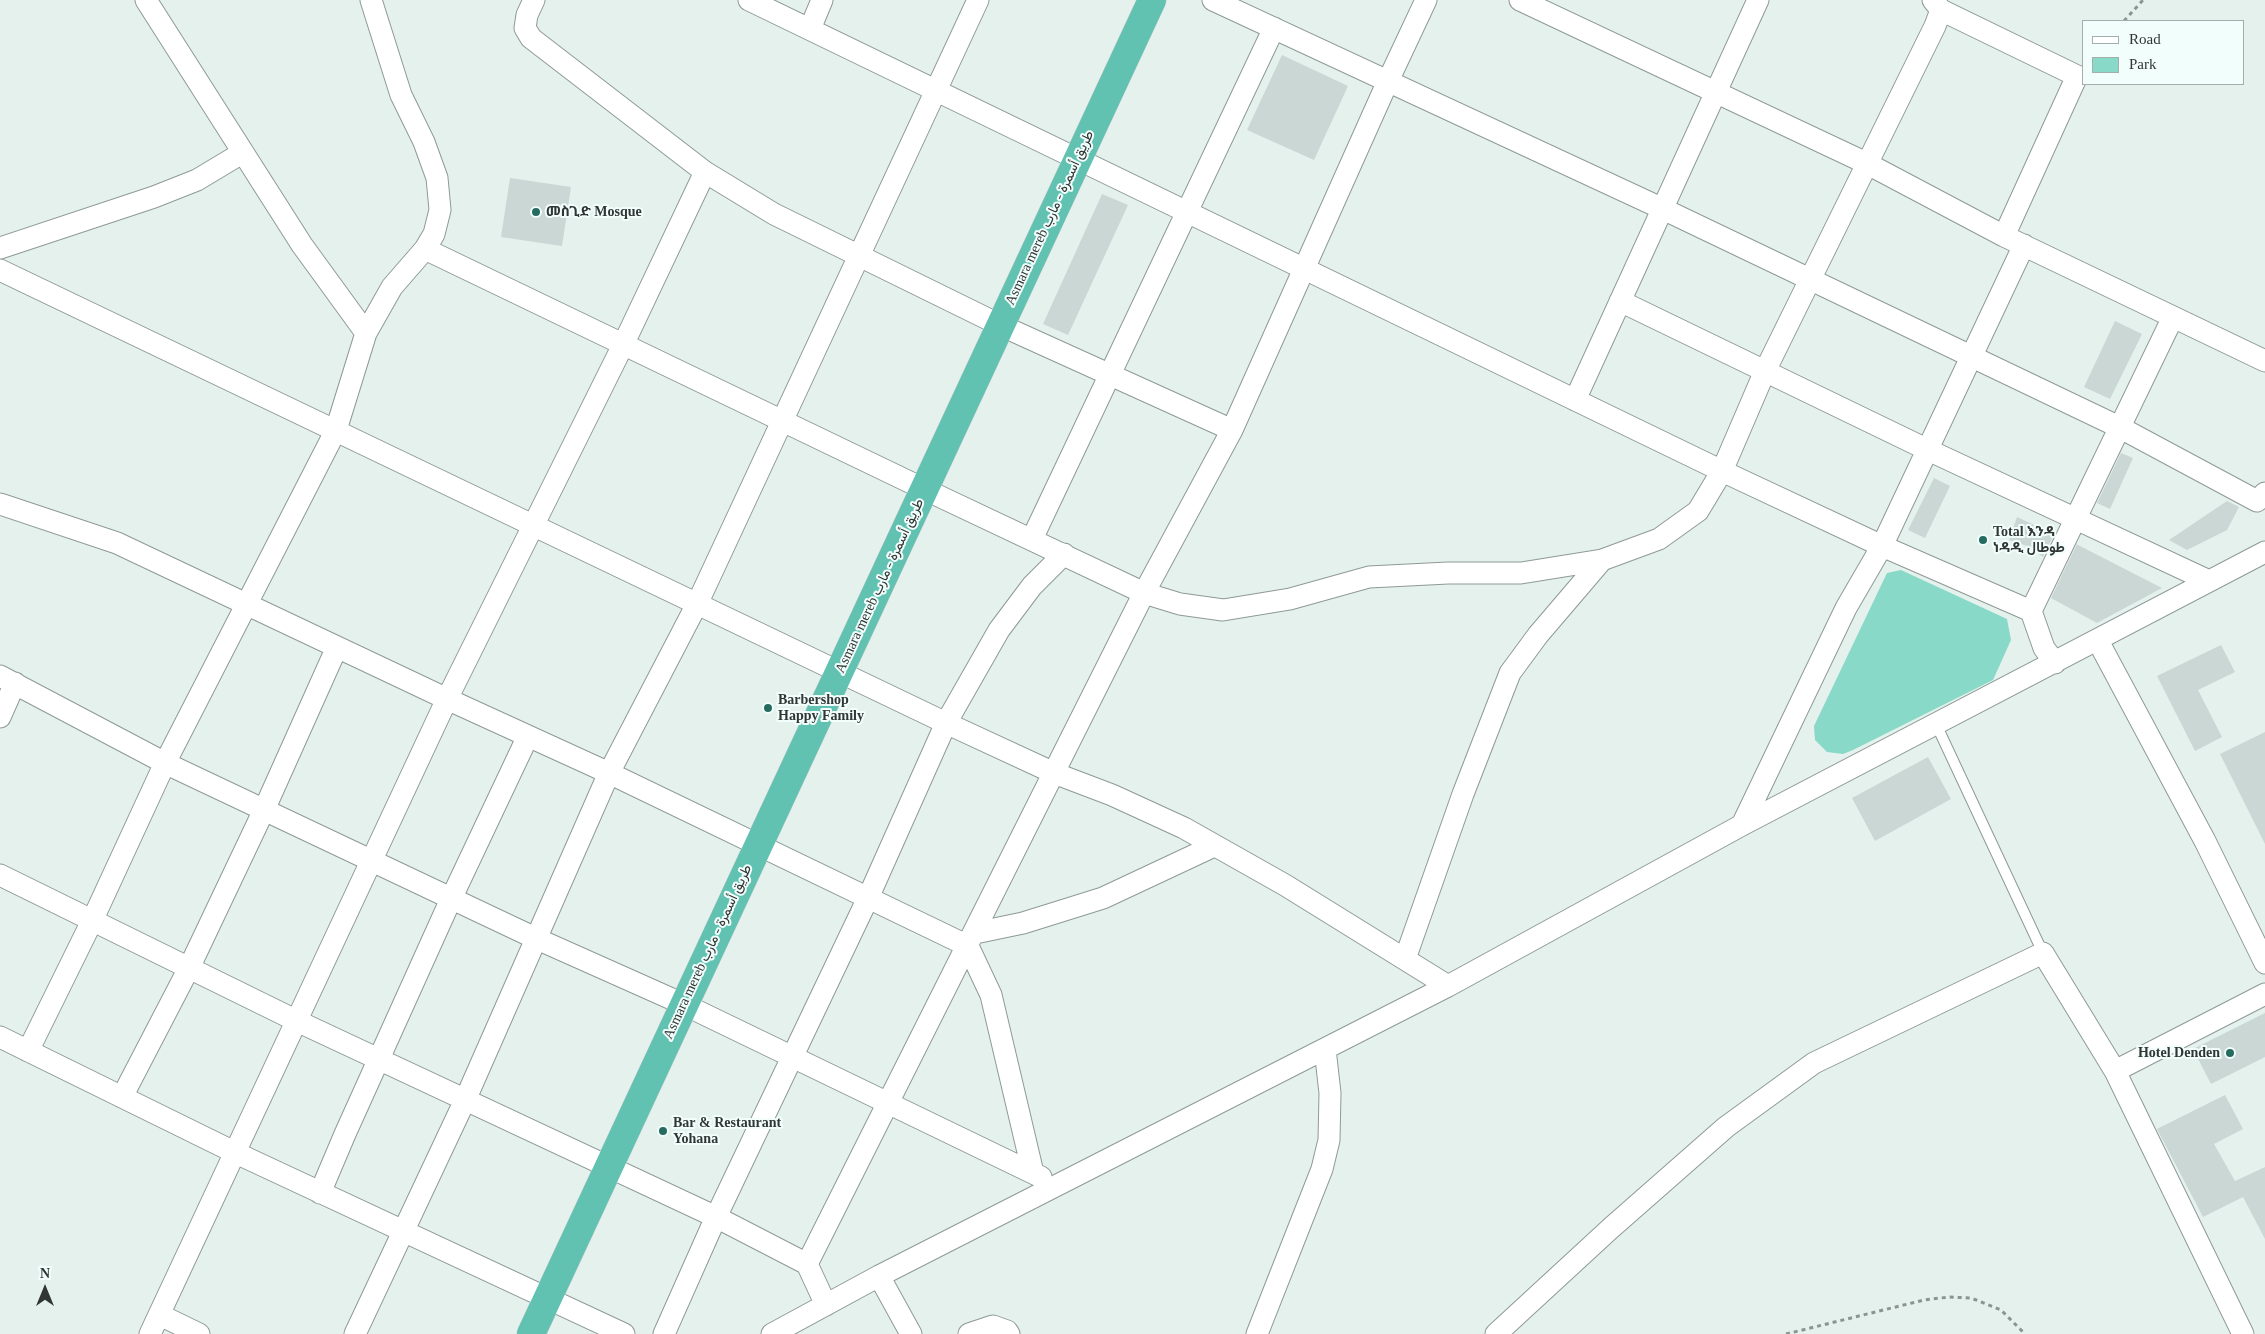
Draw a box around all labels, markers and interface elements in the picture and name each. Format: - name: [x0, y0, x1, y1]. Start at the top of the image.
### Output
- legend: [2082, 20, 2245, 85]
- text: Road: [2129, 31, 2161, 47]
- text: Park: [2129, 56, 2157, 72]
- street label: Asmara mereb طريق أسمرة - مارب: [1002, 128, 1098, 308]
- place label: መስጊድ Mosque: [546, 204, 642, 220]
- marker: መስጊድ Mosque: [530, 206, 542, 218]
- street label: Asmara mereb طريق أسمرة - مارب: [832, 496, 928, 676]
- place label: Total እንዳ ነዳዲ طوطال: [1993, 524, 2065, 556]
- marker: Total እንዳ ነዳዲ طوطال: [1977, 534, 1989, 546]
- place label: Barbershop Happy Family: [778, 692, 864, 724]
- marker: Barbershop Happy Family: [762, 702, 774, 714]
- street label: Asmara mereb طريق أسمرة - مارب: [660, 862, 756, 1042]
- place label: Hotel Denden: [2138, 1045, 2220, 1061]
- marker: Hotel Denden: [2224, 1047, 2236, 1059]
- place label: Bar & Restaurant Yohana: [673, 1115, 781, 1148]
- marker: Bar & Restaurant Yohana: [657, 1125, 669, 1137]
- north arrow: [20, 1264, 70, 1314]
- text: N: [40, 1266, 50, 1281]

